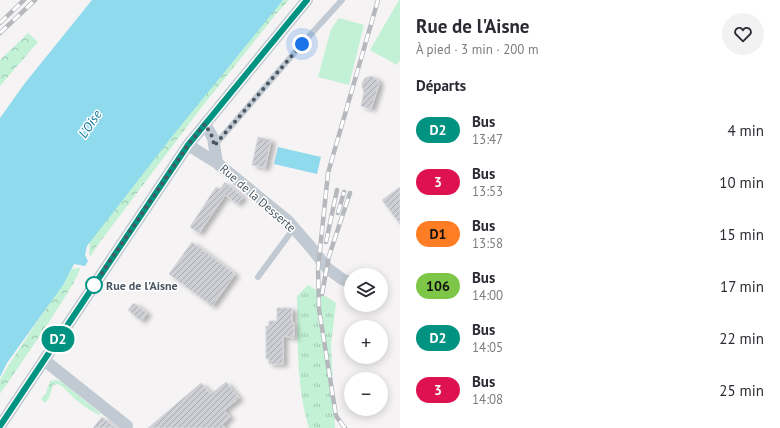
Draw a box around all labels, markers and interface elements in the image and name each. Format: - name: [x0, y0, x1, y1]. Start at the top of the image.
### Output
- button: heart: [722, 13, 764, 55]
- text: Rue de l'Aisne: [416, 14, 529, 38]
- your location: [292, 34, 312, 54]
- text: À pied · 3 min · 200 m: [416, 41, 538, 58]
- text: Départs: [416, 76, 466, 95]
- water label: L'Oise: [75, 107, 105, 141]
- text: Bus: [472, 112, 495, 131]
- text: D2: [430, 121, 447, 139]
- text: 4 min: [727, 121, 764, 140]
- text: 13:47: [472, 131, 503, 148]
- street label: Rue de la Desserte: [217, 161, 299, 235]
- text: Bus: [472, 164, 495, 183]
- text: 3: [434, 173, 442, 191]
- text: 10 min: [719, 173, 764, 192]
- text: 13:53: [472, 183, 503, 200]
- text: Bus: [472, 216, 495, 235]
- text: D1: [430, 225, 447, 243]
- text: 15 min: [719, 225, 764, 244]
- text: 13:58: [472, 235, 503, 252]
- map controls: [344, 268, 388, 416]
- button: layers: [344, 268, 388, 312]
- text: Bus: [472, 268, 495, 287]
- marker: Rue de l'Aisne: [85, 276, 103, 294]
- text: 106: [426, 277, 450, 295]
- text: 17 min: [720, 277, 764, 296]
- place label: Rue de l'Aisne: [106, 278, 178, 293]
- text: 14:00: [472, 287, 503, 304]
- button: +: [344, 320, 388, 364]
- text: Bus: [472, 320, 495, 339]
- line badge: D2: [40, 326, 76, 352]
- text: D2: [430, 329, 447, 347]
- text: 22 min: [719, 329, 764, 348]
- text: D2: [50, 330, 67, 348]
- text: 14:05: [472, 339, 503, 356]
- button: −: [344, 372, 388, 416]
- text: Bus: [472, 372, 495, 391]
- text: 3: [434, 381, 442, 399]
- text: 25 min: [719, 381, 764, 400]
- text: 14:08: [472, 391, 503, 408]

